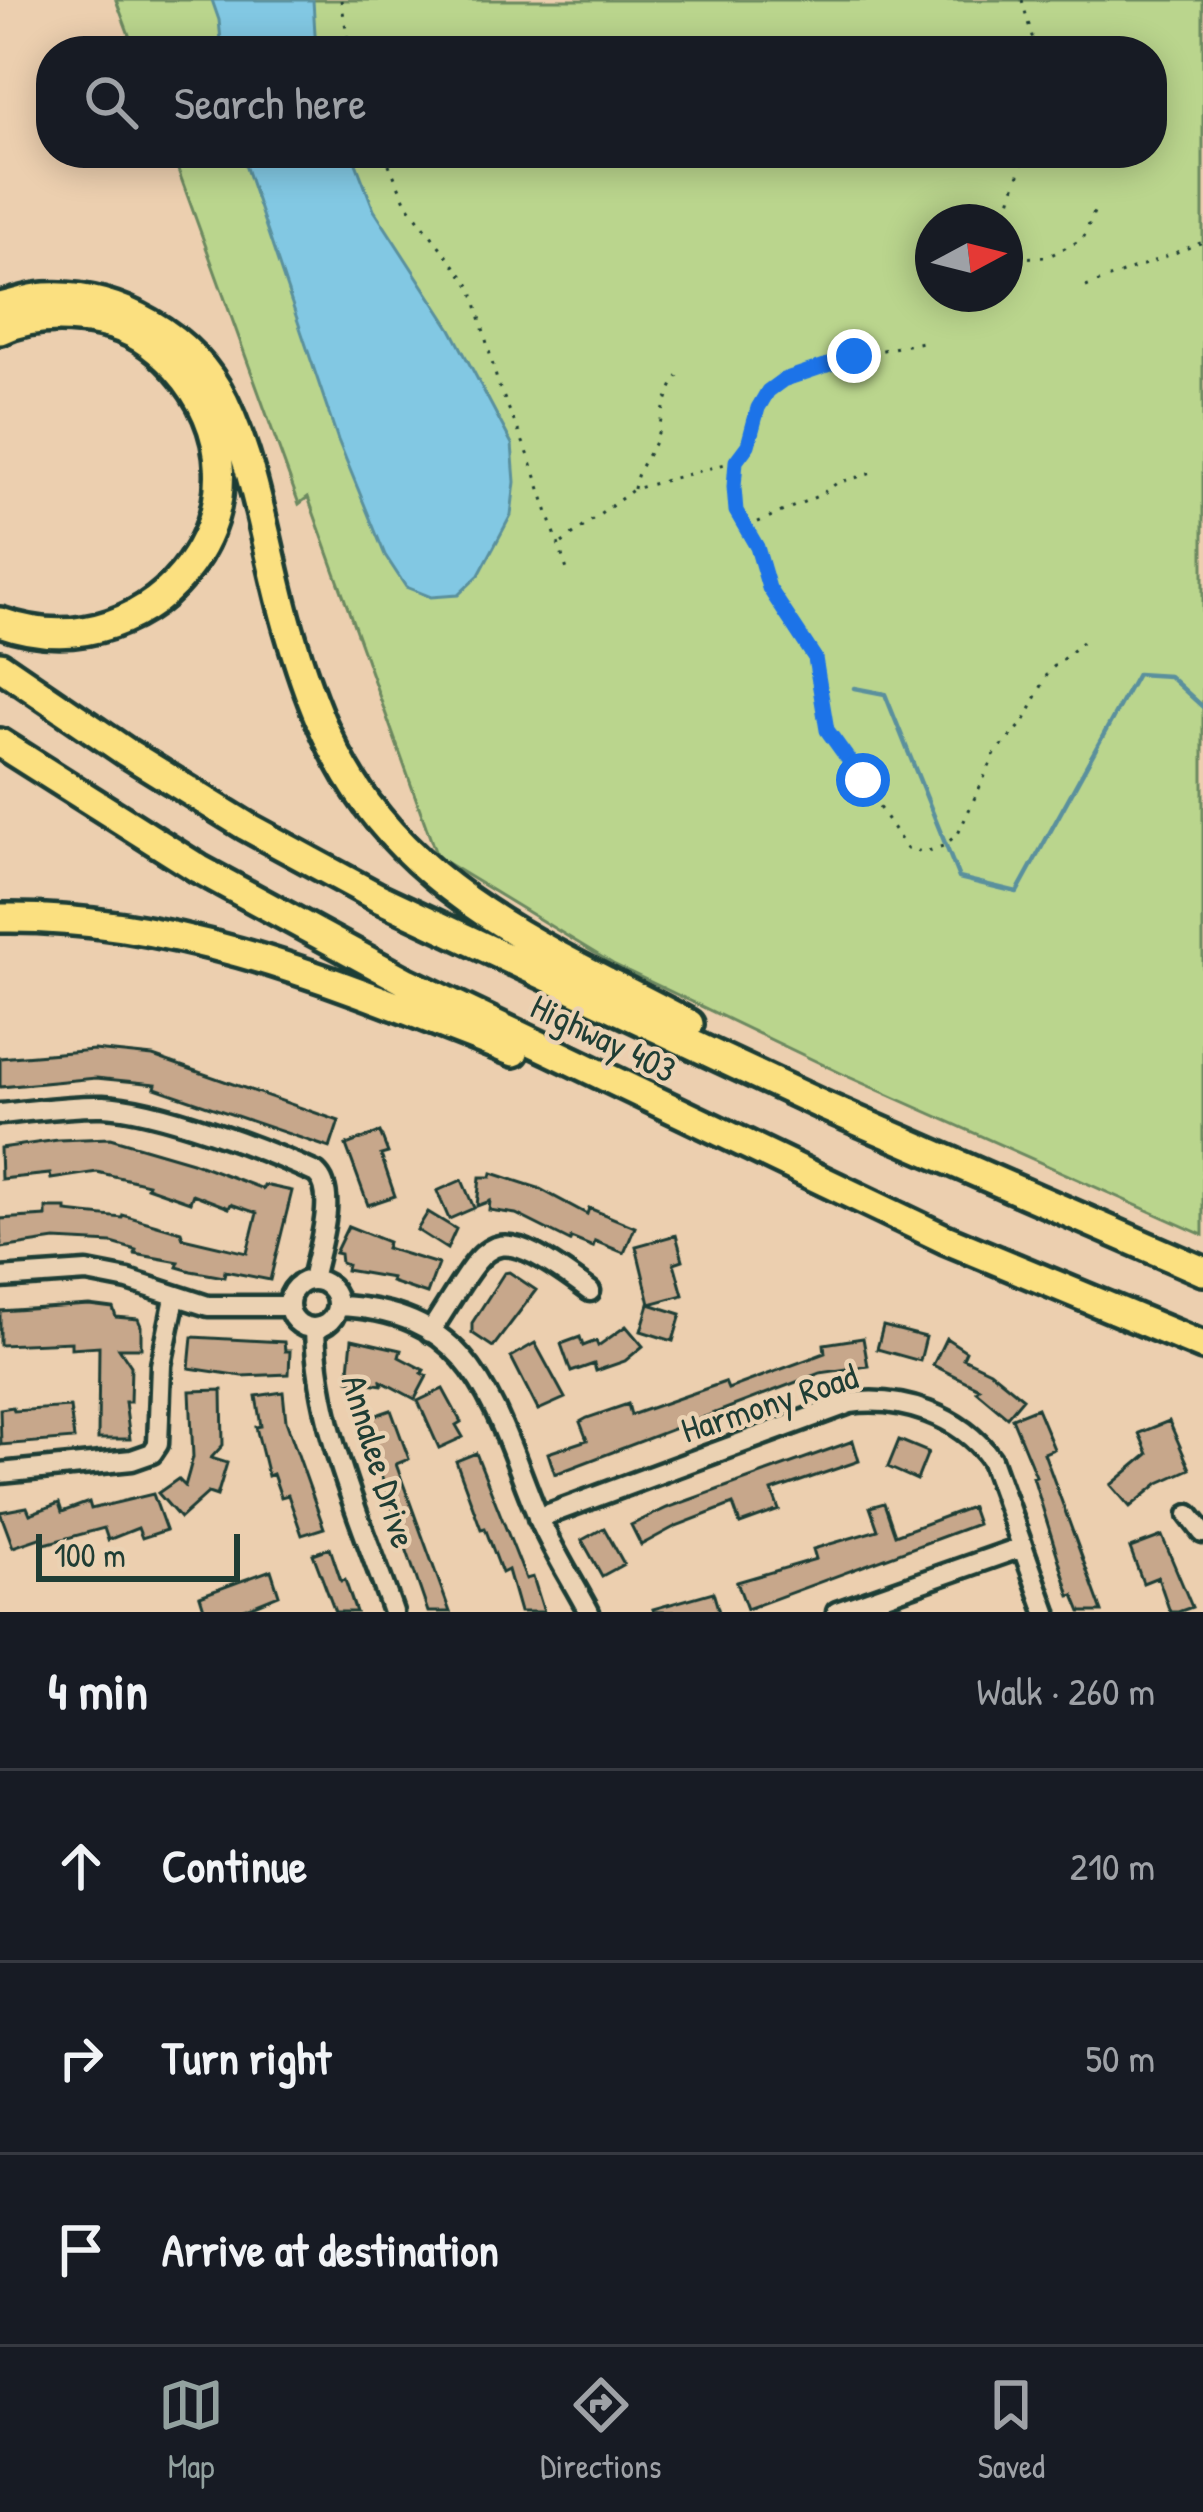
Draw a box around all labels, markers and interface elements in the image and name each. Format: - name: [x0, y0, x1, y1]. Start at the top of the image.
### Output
- search box: [36, 36, 1167, 168]
- icon: search: [78, 69, 144, 135]
- text: Search here: [174, 72, 366, 133]
- north arrow: [915, 204, 1023, 312]
- route end: [827, 329, 881, 383]
- route start: [836, 753, 890, 807]
- street label: Highway 403: [523, 981, 685, 1093]
- street label: Harmony Road: [675, 1350, 863, 1454]
- street label: Annalee Drive: [330, 1368, 430, 1554]
- scale bar: [36, 1528, 240, 1581]
- text: 100 m: [54, 1533, 126, 1577]
- text: 4 min: [48, 1656, 148, 1725]
- text: Walk · 260 m: [977, 1664, 1155, 1717]
- icon: ahead: [48, 1833, 114, 1899]
- text: Continue: [162, 1835, 307, 1896]
- text: 210 m: [1070, 1839, 1155, 1892]
- icon: right: [48, 2025, 114, 2091]
- text: Turn right: [162, 2027, 331, 2088]
- text: 50 m: [1086, 2031, 1155, 2084]
- icon: arrive: [48, 2217, 114, 2283]
- text: Arrive at destination: [162, 2219, 499, 2280]
- tab: Map: [158, 2372, 224, 2488]
- tab: Directions: [540, 2372, 662, 2488]
- tab: Saved: [978, 2372, 1045, 2488]

